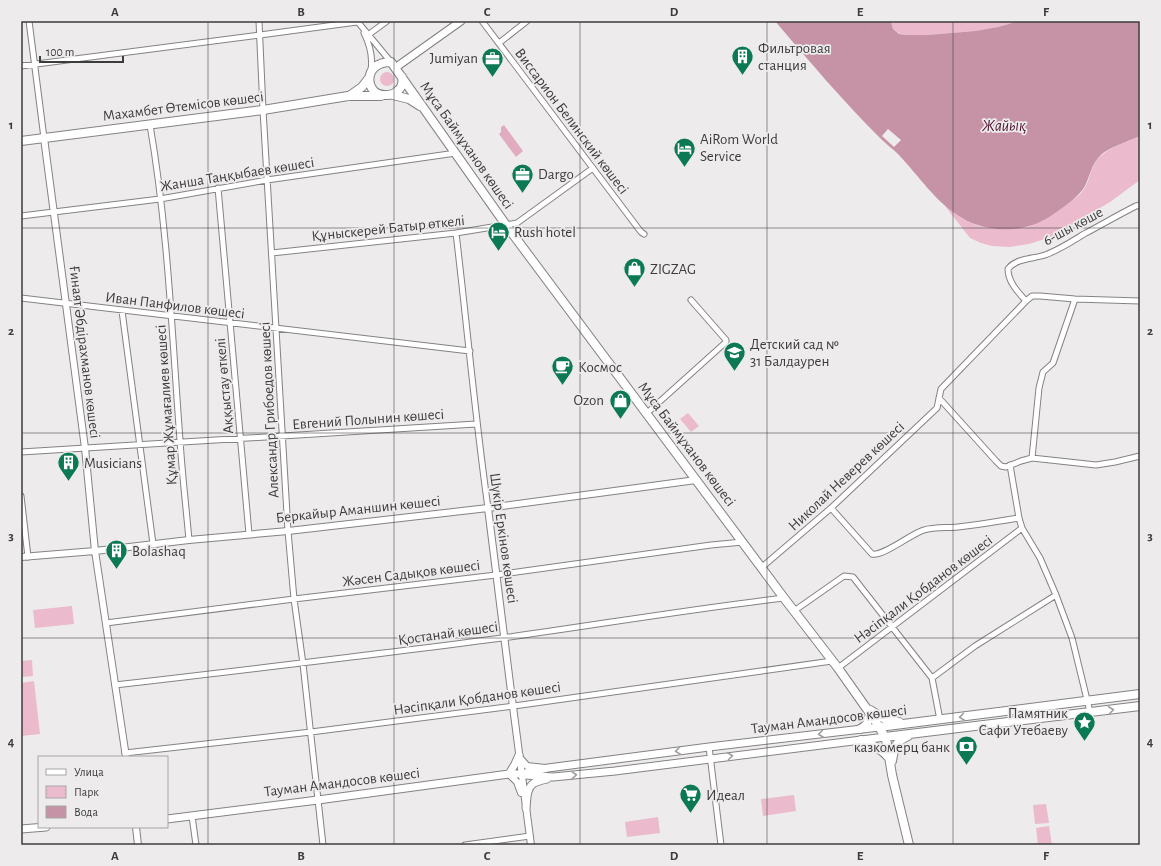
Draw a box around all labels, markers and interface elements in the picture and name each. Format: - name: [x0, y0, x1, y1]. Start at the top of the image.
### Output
- text: A: [111, 6, 119, 19]
- text: B: [297, 6, 305, 19]
- text: C: [484, 6, 491, 19]
- text: D: [670, 6, 679, 19]
- text: E: [857, 6, 864, 19]
- text: F: [1043, 6, 1050, 19]
- scale bar: [40, 38, 123, 64]
- place label: Фильтровая станция: [758, 41, 831, 73]
- building icon: Фильтровая станция: [729, 44, 755, 77]
- office icon: Jumiyan: [480, 45, 506, 78]
- text: 100 m: [46, 46, 74, 58]
- street label: Виссарион Белинский көшесі: [512, 46, 631, 197]
- place label: Jumiyan: [430, 51, 478, 66]
- street label: Мұса Баймұханов көшесі: [417, 79, 516, 212]
- street label: Махамбет Өтемісов көшесі: [102, 89, 264, 124]
- water label: Жайық: [982, 118, 1026, 134]
- text: 1: [9, 119, 13, 132]
- text: 1: [1148, 119, 1152, 132]
- place label: AiRom World Service: [700, 132, 778, 164]
- hotel icon: AiRom World Service: [671, 135, 697, 168]
- street label: Жанша Таңқыбаев көшесі: [159, 155, 315, 194]
- office icon: Dargo: [509, 161, 535, 194]
- place label: Dargo: [538, 167, 574, 182]
- street label: 6-шы көше: [1041, 204, 1106, 248]
- street label: Құныскерей Батыр өткелі: [311, 213, 465, 244]
- hotel icon: Rush hotel: [485, 219, 511, 252]
- place label: Rush hotel: [514, 225, 576, 240]
- shop icon: ZIGZAG: [621, 256, 647, 289]
- place label: ZIGZAG: [650, 262, 696, 277]
- street label: Ғинаят Әбдірахманов көшесі: [66, 265, 103, 439]
- street label: Иван Панфилов көшесі: [104, 289, 246, 321]
- street label: Александр Грибоедов көшесі: [257, 322, 282, 498]
- street label: Құмар Жұмағалиев көшесі: [153, 324, 180, 486]
- text: 2: [8, 325, 14, 338]
- text: 2: [1147, 325, 1153, 338]
- street label: Аққыстау өткелі: [213, 337, 236, 435]
- place label: Детский сад № 31 Балдаурен: [750, 337, 839, 369]
- school or university icon: Детский сад № 31 Балдаурен: [721, 340, 747, 373]
- cafe icon: Космос: [550, 354, 576, 387]
- place label: Космос: [578, 360, 622, 375]
- street label: Мұса Баймұханов көшесі: [635, 379, 738, 509]
- shop icon: Ozon: [607, 387, 633, 420]
- place label: Ozon: [574, 393, 604, 408]
- street label: Евгений Полынин көшесі: [292, 407, 445, 432]
- street label: Николай Неверев көшесі: [786, 419, 907, 534]
- building icon: Musicians: [55, 450, 81, 483]
- place label: Musicians: [84, 456, 142, 471]
- street label: Шүкір Еркінов көшесі: [487, 472, 520, 604]
- street label: Беркайыр Аманшин көшесі: [275, 493, 441, 526]
- text: 3: [8, 530, 14, 543]
- text: 3: [1147, 530, 1153, 543]
- street label: Нәсіпқали Қобданов көшесі: [851, 533, 995, 646]
- building icon: Bolashaq: [104, 538, 130, 571]
- place label: Bolashaq: [132, 544, 186, 559]
- street label: Жәсен Садықов көшесі: [341, 558, 481, 589]
- street label: Қостанай көшесі: [397, 619, 499, 648]
- street label: Нәсіпқали Қобданов көшесі: [392, 679, 562, 718]
- street label: Тауман Амандосов көшесі: [750, 703, 908, 736]
- one-way arrow: [1108, 705, 1114, 714]
- place label: Памятник Сафи Утебаеву: [978, 706, 1069, 738]
- place icon: Памятник Сафи Утебаеву: [1071, 709, 1097, 742]
- one-way arrow: [959, 712, 965, 721]
- one-way arrow: [818, 729, 824, 738]
- bank icon: казкомерц банк: [953, 734, 979, 767]
- text: 4: [8, 736, 15, 749]
- text: 4: [1147, 736, 1154, 749]
- place label: казкомерц банк: [854, 740, 950, 755]
- one-way arrow: [675, 746, 681, 755]
- one-way arrow: [727, 752, 733, 761]
- legend: [38, 756, 168, 828]
- text: Улица: [74, 766, 104, 778]
- street label: Тауман Амандосов көшесі: [263, 766, 421, 799]
- one-way arrow: [570, 771, 577, 780]
- supermarket icon: Идеал: [678, 782, 704, 815]
- text: Парк: [74, 786, 99, 798]
- place label: Идеал: [706, 788, 745, 803]
- text: Вода: [74, 806, 98, 818]
- text: A: [111, 850, 119, 863]
- text: B: [297, 850, 305, 863]
- text: C: [484, 850, 491, 863]
- text: D: [670, 850, 679, 863]
- text: E: [857, 850, 864, 863]
- text: F: [1043, 850, 1050, 863]

